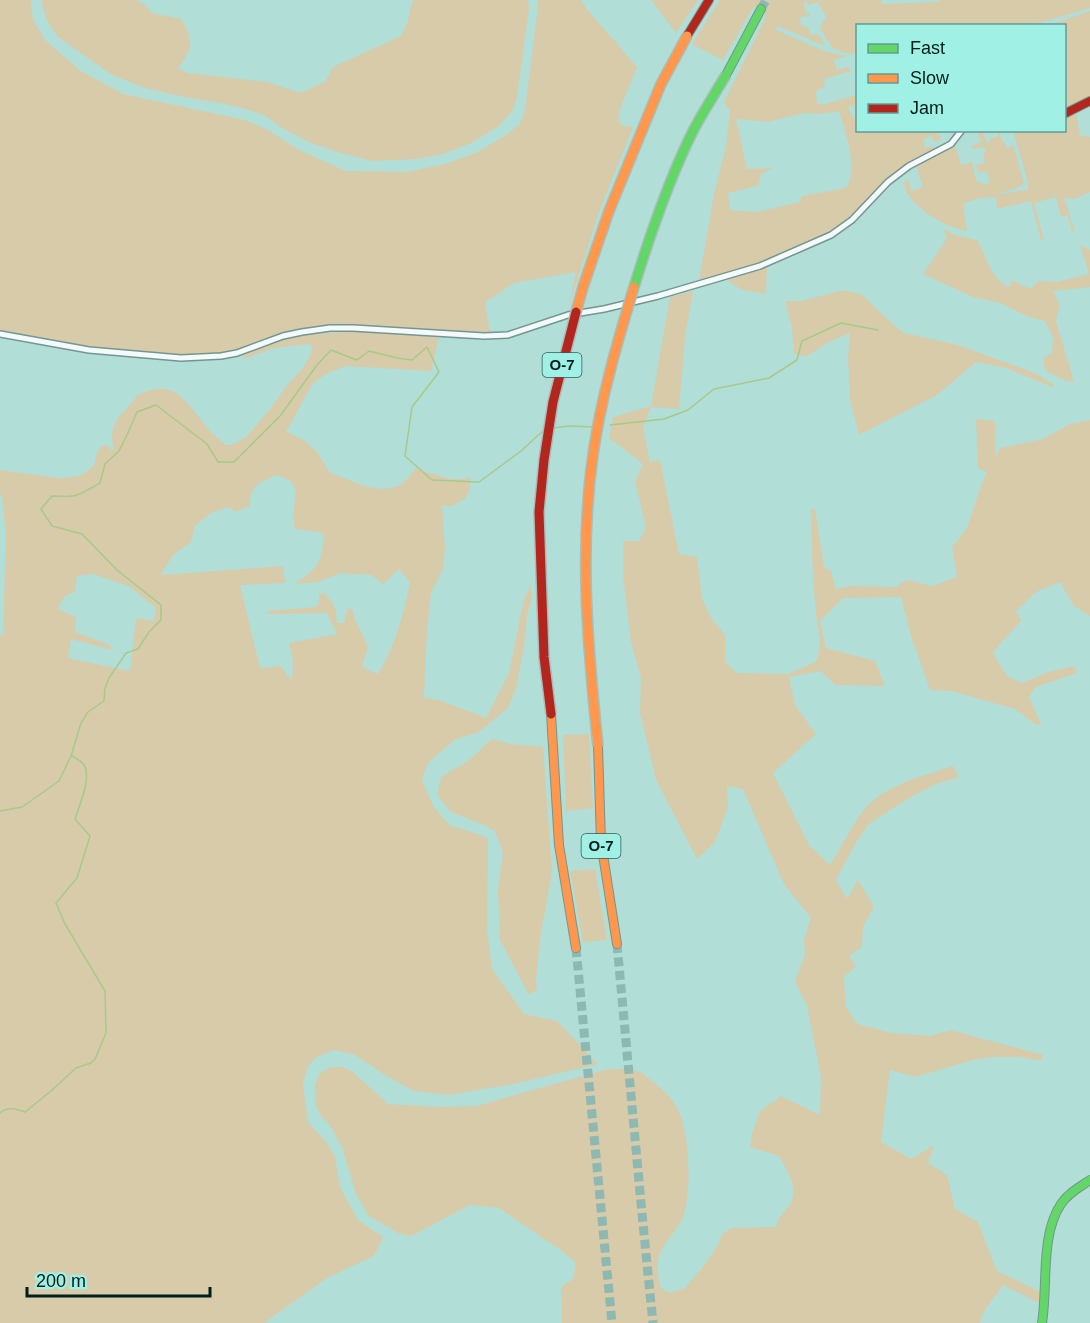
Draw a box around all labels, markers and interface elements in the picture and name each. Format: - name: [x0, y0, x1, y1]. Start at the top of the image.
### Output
- legend: [856, 24, 1066, 132]
- text: Fast: [910, 38, 945, 58]
- text: Slow: [910, 68, 950, 88]
- text: Jam: [910, 98, 944, 118]
- road number: O-7: [542, 353, 582, 377]
- road number: O-7: [582, 834, 620, 858]
- scale bar: [27, 1260, 210, 1298]
- text: 200 m: [36, 1271, 86, 1291]

